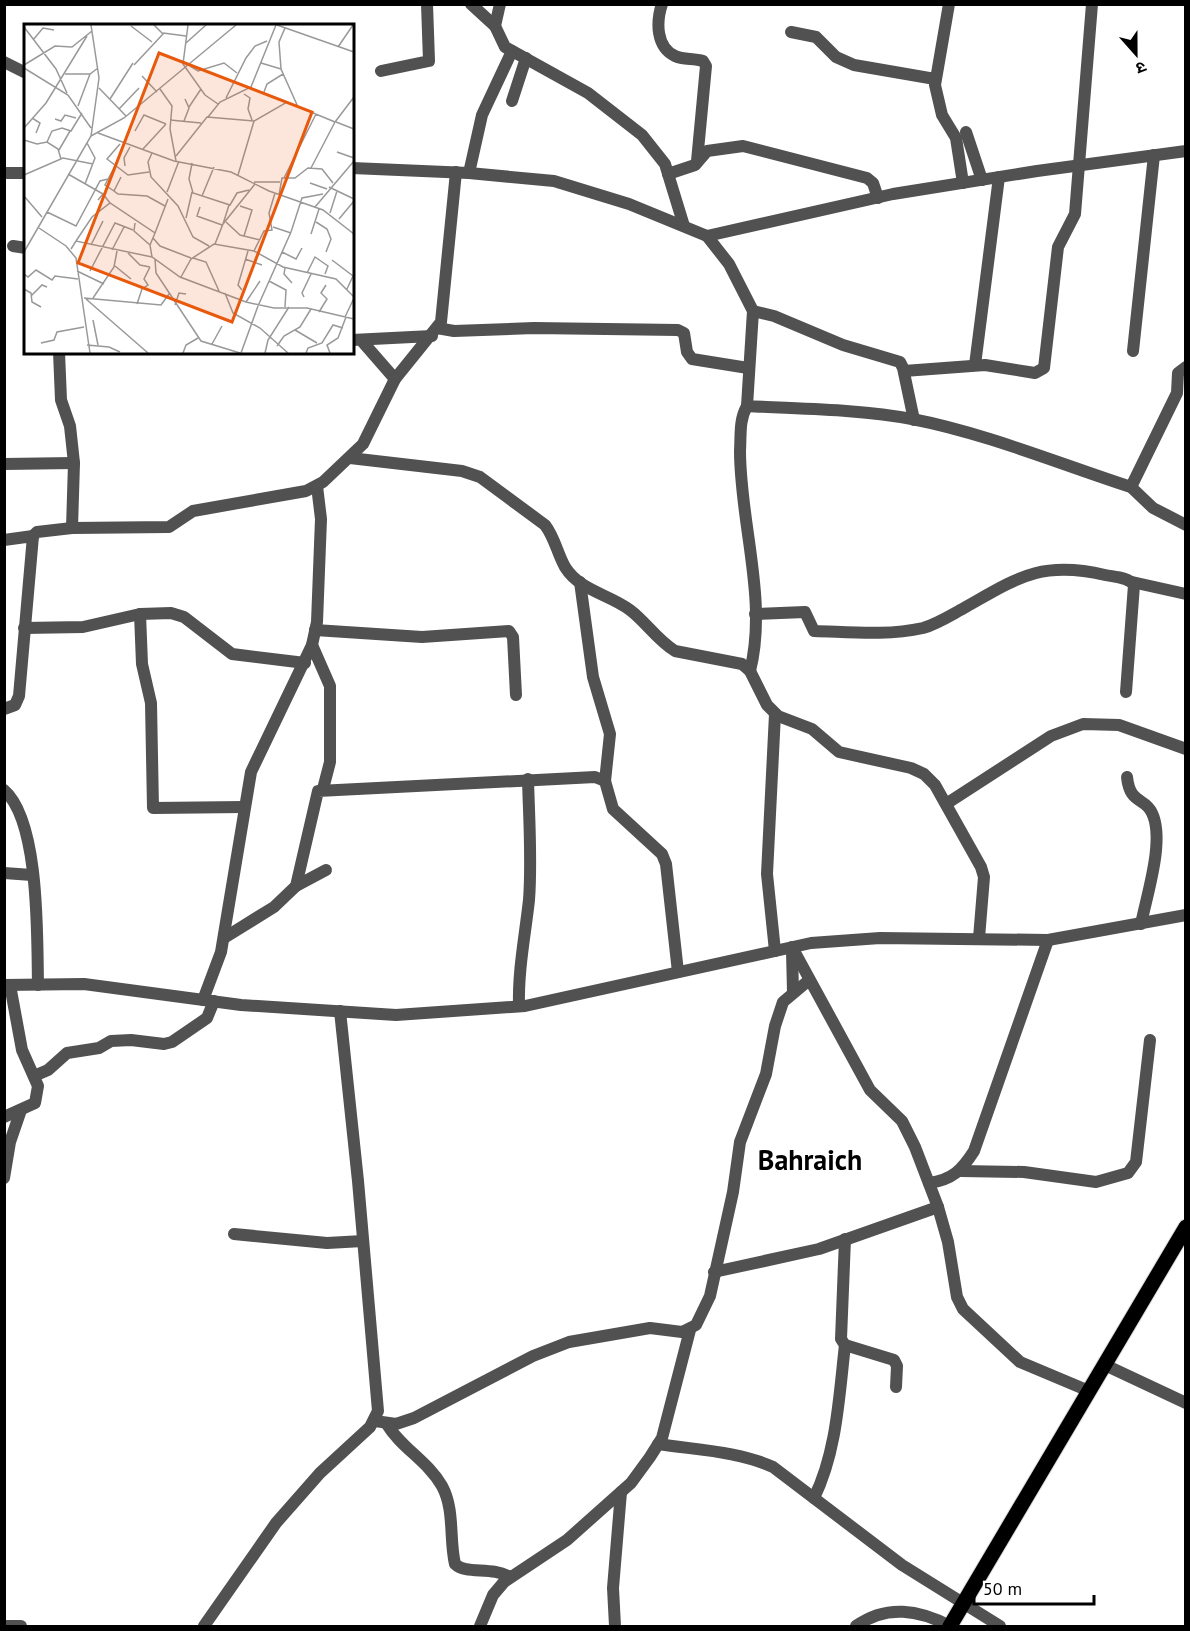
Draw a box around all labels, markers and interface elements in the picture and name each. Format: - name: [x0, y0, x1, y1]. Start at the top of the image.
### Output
- inset map: [24, 24, 354, 354]
- north arrow: [1106, 24, 1166, 84]
- text: उ: [1133, 57, 1149, 79]
- district label: Bahraich: [758, 1141, 862, 1178]
- scale bar: [974, 1568, 1094, 1606]
- text: 50 m: [983, 1577, 1022, 1600]

